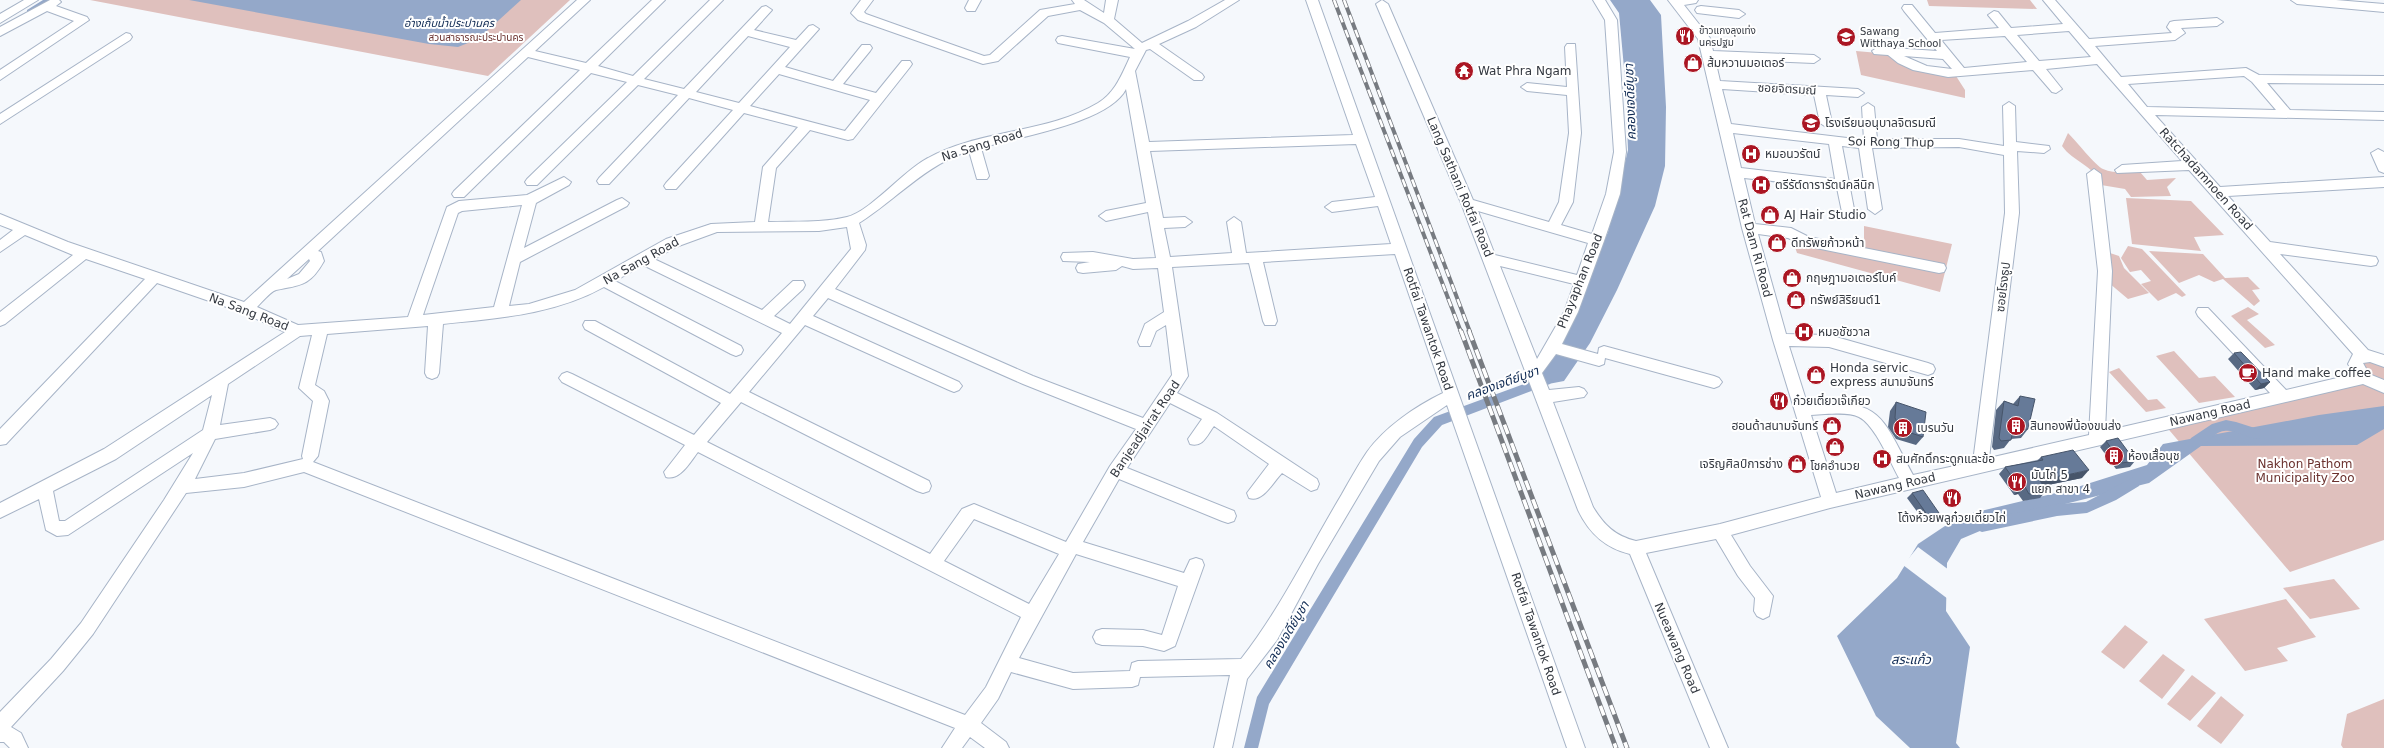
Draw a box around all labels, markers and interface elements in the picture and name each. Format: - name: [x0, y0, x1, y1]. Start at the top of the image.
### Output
- water label: อ่างเก็บน้ำประปานคร: [404, 15, 496, 30]
- place label: ข้าวแกงลุงเท่ง นครปฐม: [1699, 24, 1756, 48]
- restaurant icon: ข้าวแกงลุงเท่ง นครปฐม: [1674, 25, 1696, 47]
- school or university icon: Sawang Witthaya School: [1835, 26, 1857, 48]
- place label: Sawang Witthaya School: [1860, 26, 1941, 49]
- park label: สวนสาธารณะประปานคร: [429, 32, 524, 43]
- shop icon: ส้มหวานมอเตอร์: [1682, 52, 1704, 74]
- place label: ส้มหวานมอเตอร์: [1707, 56, 1785, 70]
- temple icon: Wat Phra Ngam: [1453, 60, 1475, 82]
- water label: คลองเจดีย์บูชา: [1621, 63, 1640, 140]
- place label: Wat Phra Ngam: [1478, 64, 1572, 78]
- street label: ซอยจิตรมณี: [1757, 80, 1817, 98]
- school or university icon: โรงเรียนอนุบาลจิตรมณี: [1800, 112, 1822, 134]
- street label: Lang Sathani Rotfai Road: [1424, 115, 1496, 259]
- place label: โรงเรียนอนุบาลจิตรมณี: [1825, 116, 1936, 130]
- street label: Ratchadamnoen Road: [2157, 125, 2255, 233]
- street label: Na Sang Road: [940, 126, 1024, 164]
- street label: Soi Rong Thup: [1848, 134, 1934, 150]
- hospital icon: หมอนวรัตน์: [1740, 143, 1762, 165]
- place label: หมอนวรัตน์: [1765, 147, 1820, 161]
- hospital icon: ตรีรัต์ดารารัตน์คลีนิก: [1750, 174, 1772, 196]
- place label: ตรีรัต์ดารารัตน์คลีนิก: [1775, 178, 1875, 192]
- street label: Rat Dam Ri Road: [1735, 197, 1775, 299]
- shop icon: AJ Hair Studio: [1759, 204, 1781, 226]
- place label: AJ Hair Studio: [1784, 208, 1866, 222]
- street label: Phayaphan Road: [1555, 232, 1605, 330]
- shop icon: ดีทรัพยก้าวหน้า: [1766, 232, 1788, 254]
- street label: Na Sang Road: [601, 234, 681, 288]
- place label: ดีทรัพยก้าวหน้า: [1791, 236, 1864, 250]
- street label: ซอยโรงธูป: [1993, 261, 2013, 313]
- street label: Rotfai Tawantok Road: [1400, 266, 1456, 392]
- shop icon: กฤษฎามอเตอร์ไบค์: [1781, 267, 1803, 289]
- place label: กฤษฎามอเตอร์ไบค์: [1806, 271, 1896, 285]
- shop icon: ทรัพย์สิริยนต์1: [1785, 289, 1807, 311]
- street label: Na Sang Road: [207, 290, 291, 334]
- place label: ทรัพย์สิริยนต์1: [1810, 293, 1881, 307]
- hospital icon: หมอชัชวาล: [1793, 321, 1815, 343]
- place label: หมอชัชวาล: [1818, 325, 1870, 339]
- place label: Honda servic express สนามจันทร์: [1830, 361, 1934, 389]
- cafe icon: Hand make coffee: [2237, 362, 2259, 384]
- water label: คลองเจดีย์บูชา: [1464, 363, 1541, 404]
- shop icon: Honda servic express สนามจันทร์: [1805, 364, 1827, 386]
- place label: Hand make coffee: [2262, 366, 2371, 380]
- street label: Banjeadjairat Road: [1107, 378, 1183, 480]
- restaurant icon: ก๋วยเตี๋ยวเจ๊เกียว: [1768, 390, 1790, 412]
- place label: ก๋วยเตี๋ยวเจ๊เกียว: [1793, 392, 1871, 408]
- street label: Nawang Road: [2168, 397, 2252, 429]
- shop icon: ฮอนด้าสนามจันทร์: [1821, 415, 1843, 437]
- building icon: สินทองพี่น้องขนส่ง: [2005, 415, 2027, 437]
- building icon: เบรนวัน: [1892, 417, 1914, 439]
- place label: สินทองพี่น้องขนส่ง: [2030, 417, 2121, 433]
- place label: ฮอนด้าสนามจันทร์: [1731, 419, 1819, 433]
- place label: เบรนวัน: [1917, 421, 1954, 435]
- shop icon: โชคอำนวย: [1824, 436, 1846, 458]
- building icon: ห้องเสื้อนุช: [2103, 445, 2125, 467]
- place label: ห้องเสื้อนุช: [2128, 447, 2180, 463]
- hospital icon: สมศักดิ์กระดูกและข้อ: [1871, 448, 1893, 470]
- place label: สมศักดิ์กระดูกและข้อ: [1896, 452, 1995, 466]
- shop icon: เจริญศิลป์การช่าง: [1786, 453, 1808, 475]
- place label: เจริญศิลป์การช่าง: [1699, 457, 1783, 471]
- park label: Nakhon Pathom Municipality Zoo: [2256, 457, 2355, 485]
- place label: โชคอำนวย: [1810, 459, 1860, 473]
- place label: มันไก่ 5 แยก สาขา 4: [2031, 468, 2090, 496]
- street label: Nawang Road: [1853, 470, 1937, 502]
- restaurant icon: มันไก่ 5 แยก สาขา 4: [2006, 471, 2028, 493]
- restaurant icon: โต้งห้วยพลูก๋วยเตี๋ยวไก่: [1941, 487, 1963, 509]
- place label: โต้งห้วยพลูก๋วยเตี๋ยวไก่: [1898, 509, 2006, 525]
- street label: Rotfai Tawantok Road: [1508, 571, 1564, 697]
- water label: คลองเจดีย์บูชา: [1260, 598, 1313, 672]
- street label: Nueawang Road: [1651, 600, 1703, 696]
- water label: สระแก้ว: [1891, 652, 1931, 667]

